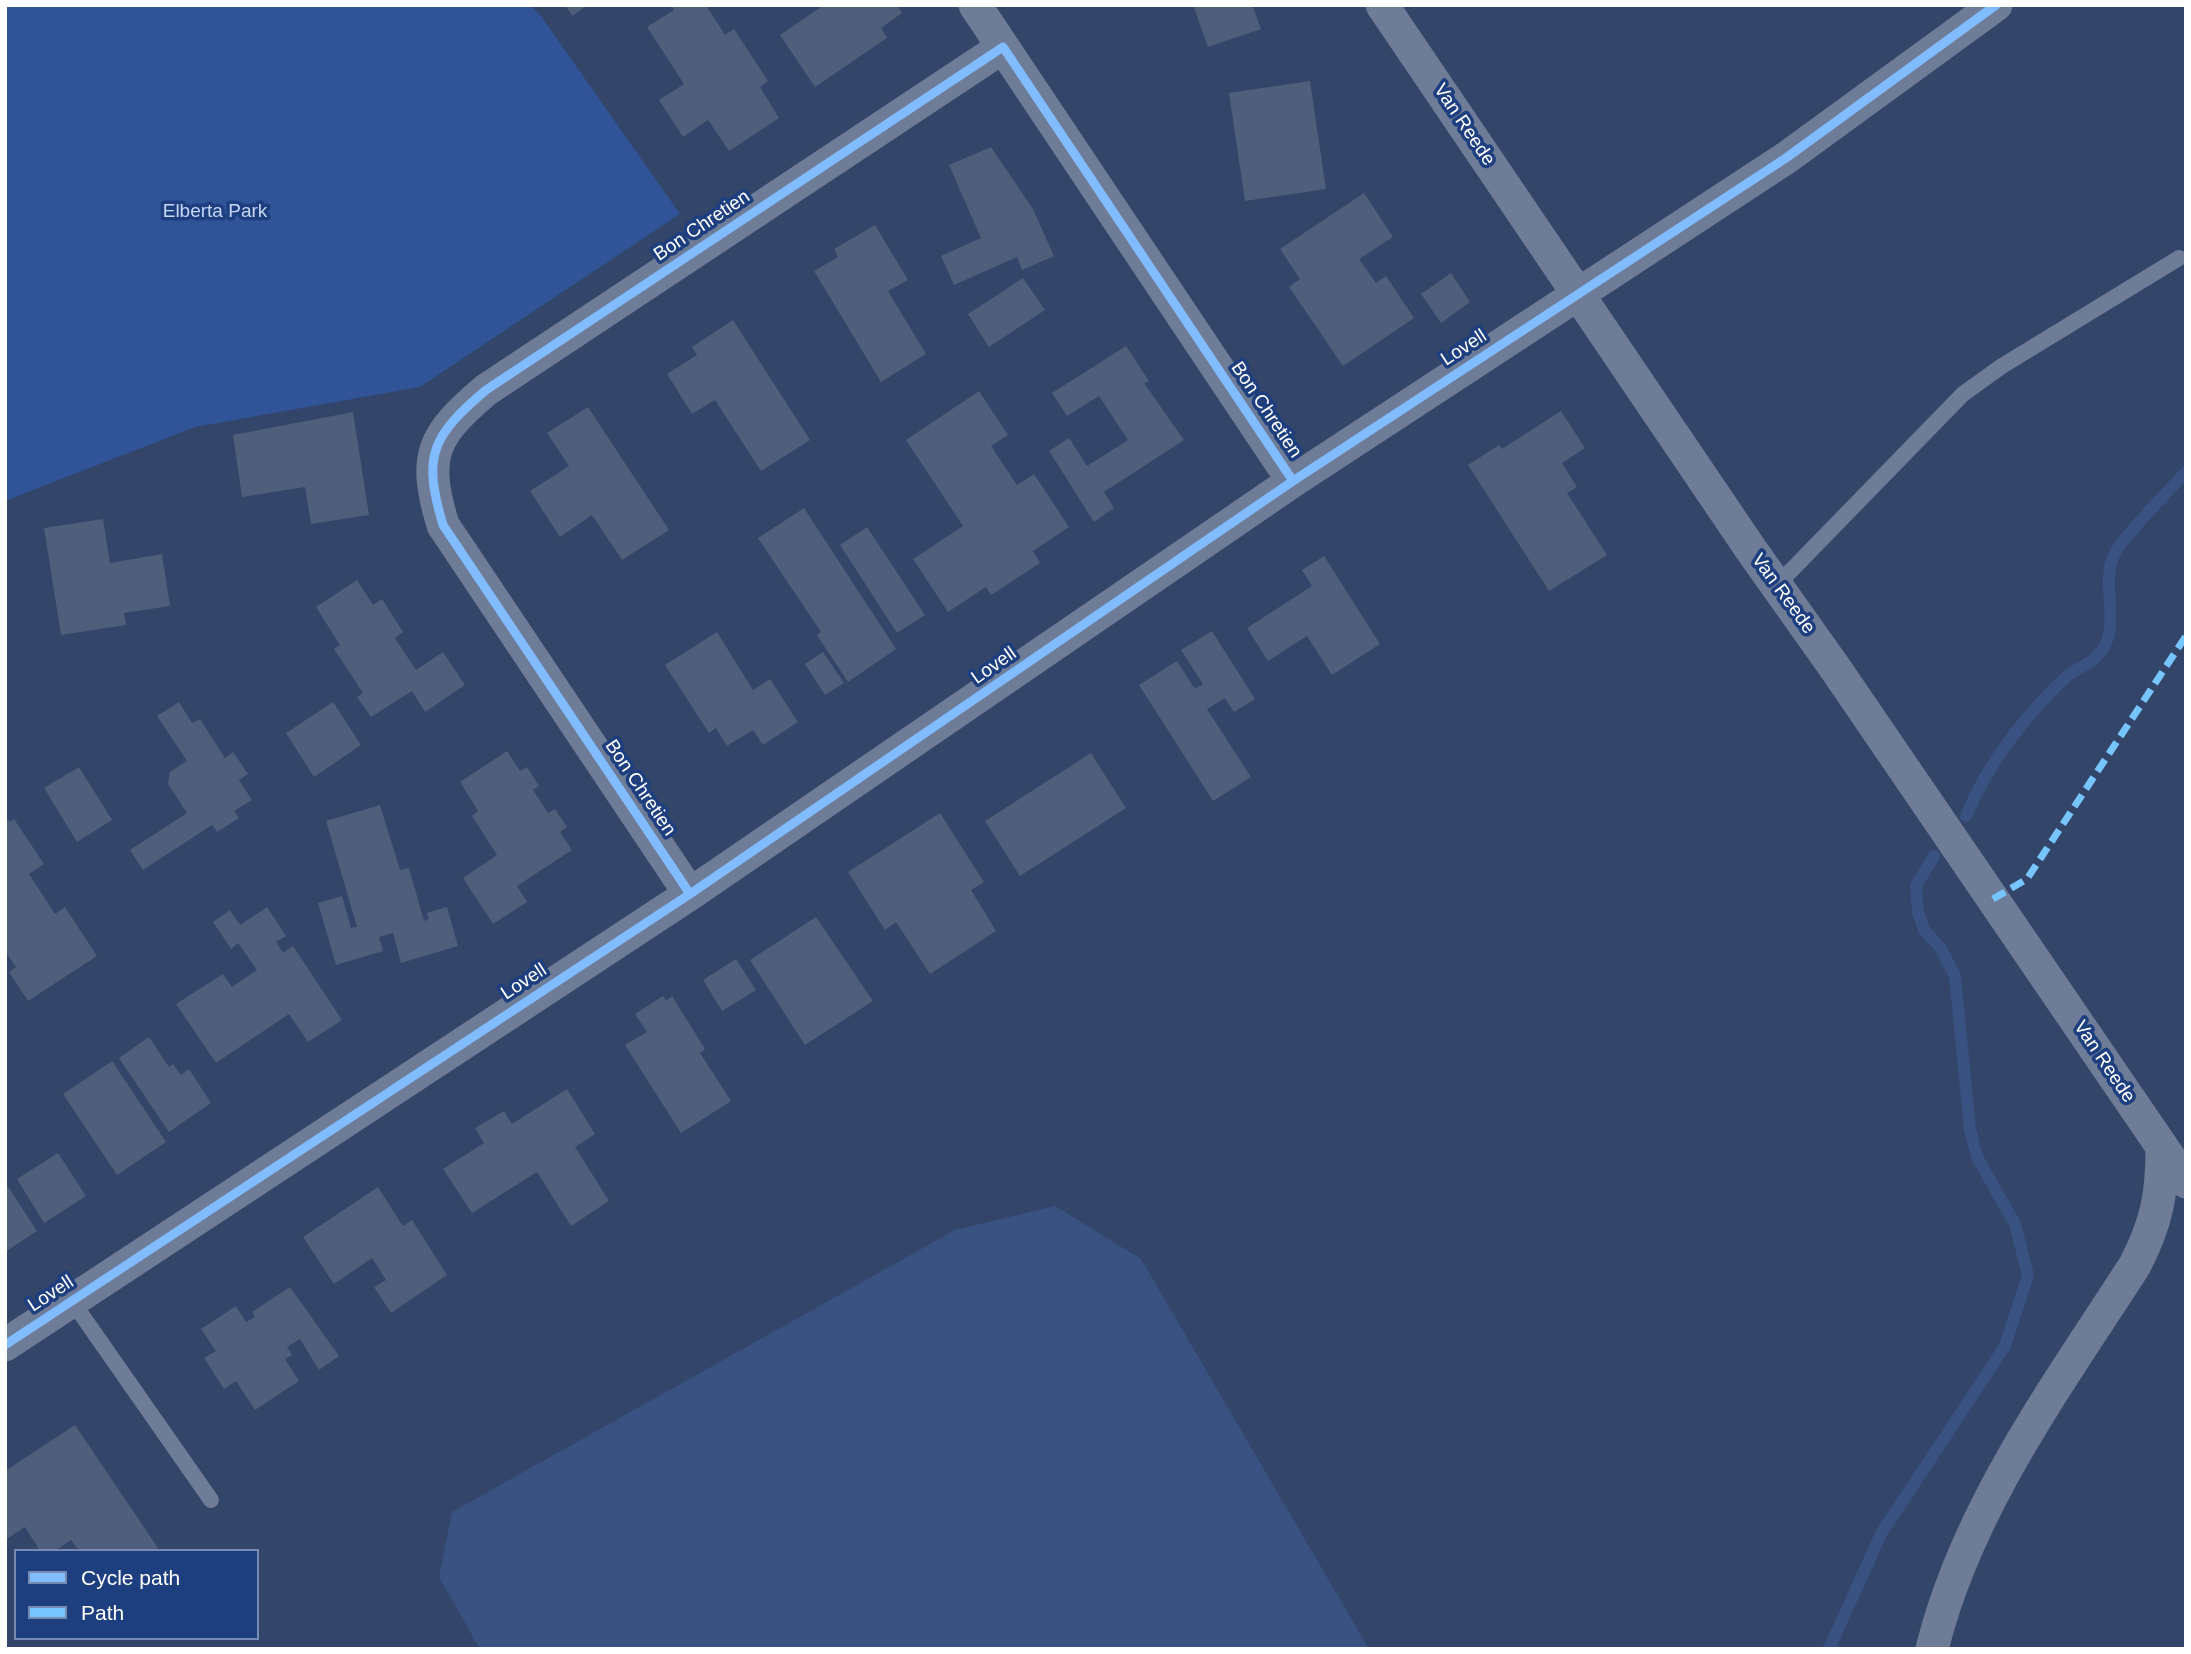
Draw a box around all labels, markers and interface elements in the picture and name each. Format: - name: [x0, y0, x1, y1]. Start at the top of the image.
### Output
- street label: Van Reede: [1428, 80, 1500, 170]
- street label: Bon Chretien: [650, 186, 754, 266]
- park label: Elberta Park: [163, 201, 267, 223]
- street label: Lovell: [1437, 325, 1491, 371]
- street label: Bon Chretien: [1226, 358, 1306, 462]
- street label: Van Reede: [1746, 549, 1820, 639]
- street label: Lovell: [967, 642, 1021, 690]
- street label: Bon Chretien: [600, 736, 680, 840]
- street label: Lovell: [497, 959, 551, 1005]
- street label: Van Reede: [2068, 1017, 2140, 1107]
- street label: Lovell: [24, 1271, 78, 1317]
- legend: [14, 1549, 259, 1640]
- text: Cycle path: [81, 1566, 180, 1589]
- text: Path: [81, 1601, 124, 1624]

